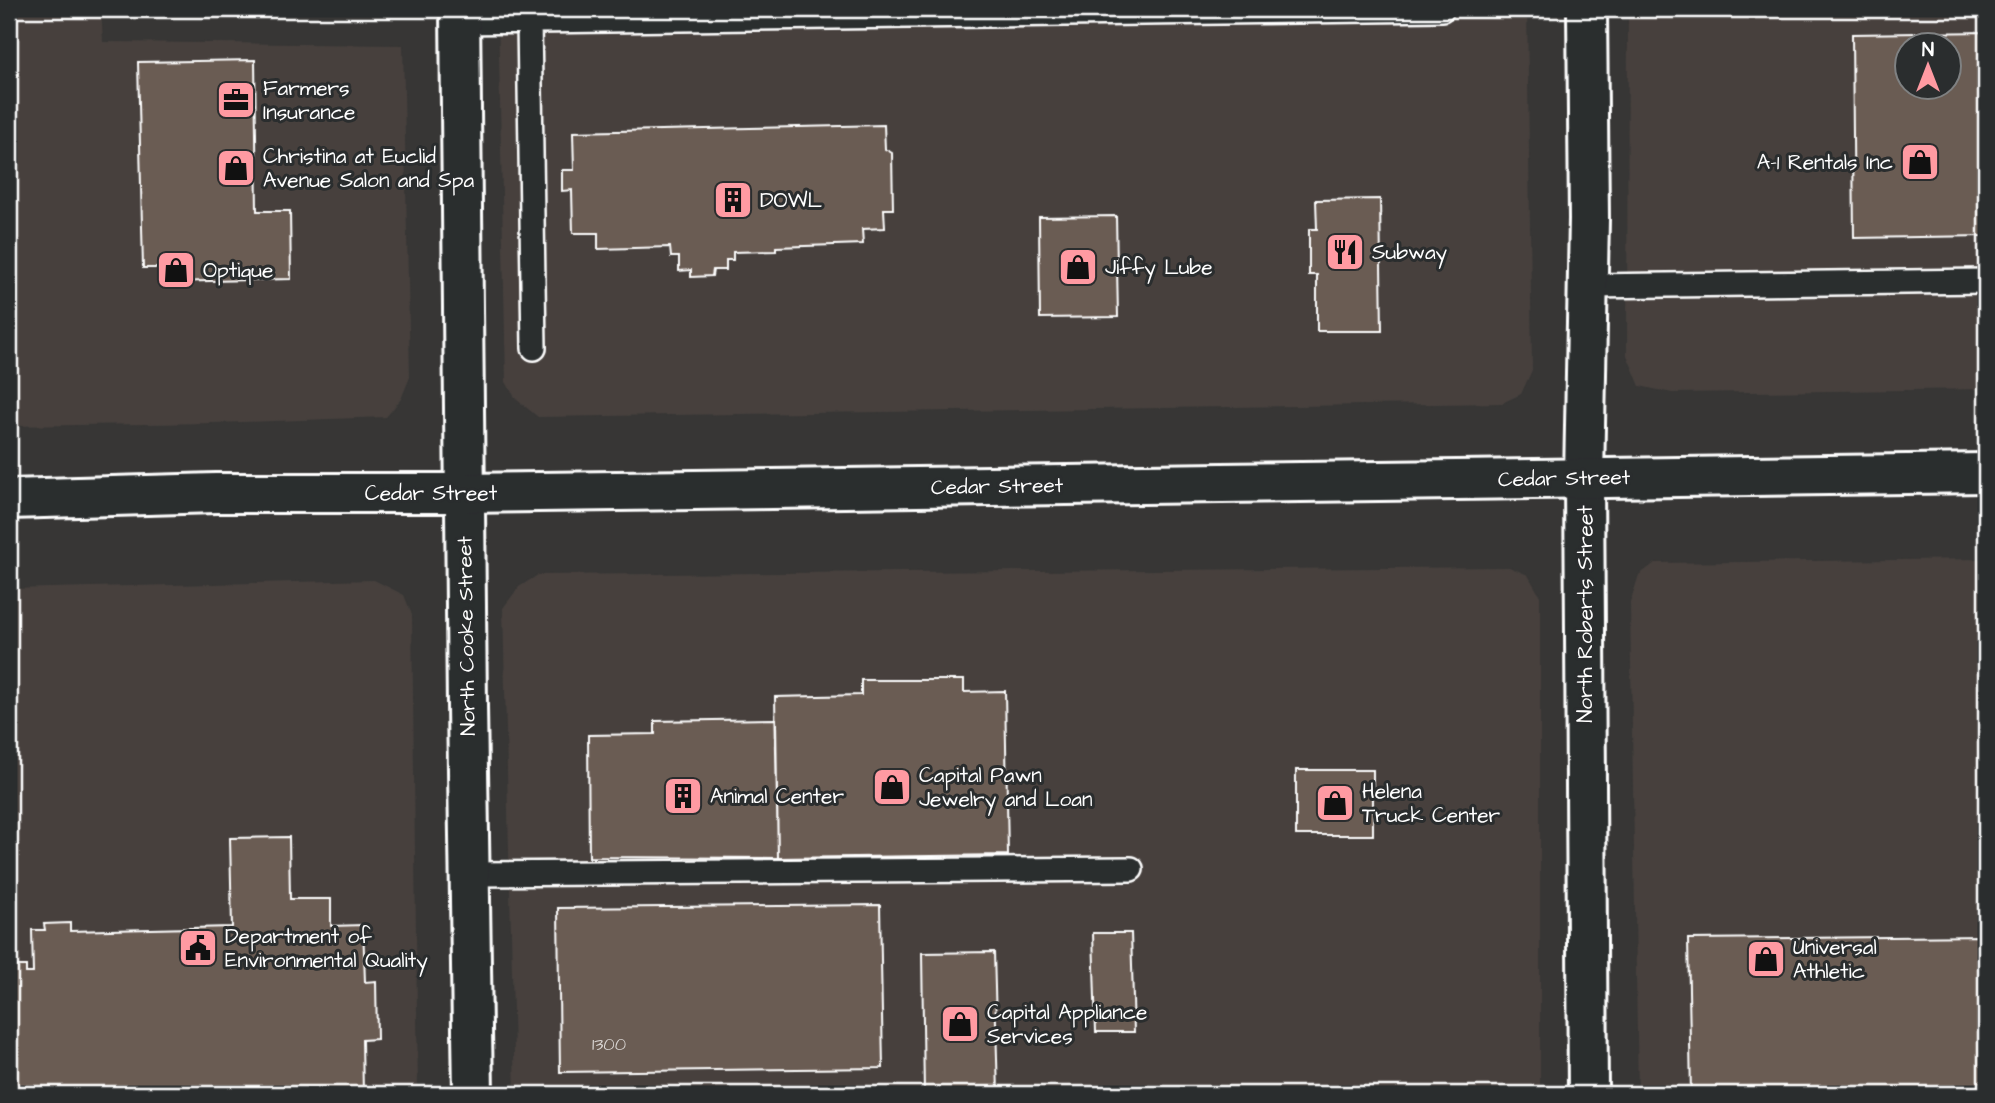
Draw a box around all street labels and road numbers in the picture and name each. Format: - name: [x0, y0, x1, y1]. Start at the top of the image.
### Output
- street label: Cedar Street: [1498, 463, 1631, 494]
- street label: Cedar Street: [931, 471, 1064, 502]
- street label: Cedar Street: [365, 479, 498, 508]
- street label: North Roberts Street: [1571, 505, 1600, 723]
- street label: North Cooke Street: [450, 535, 483, 736]

